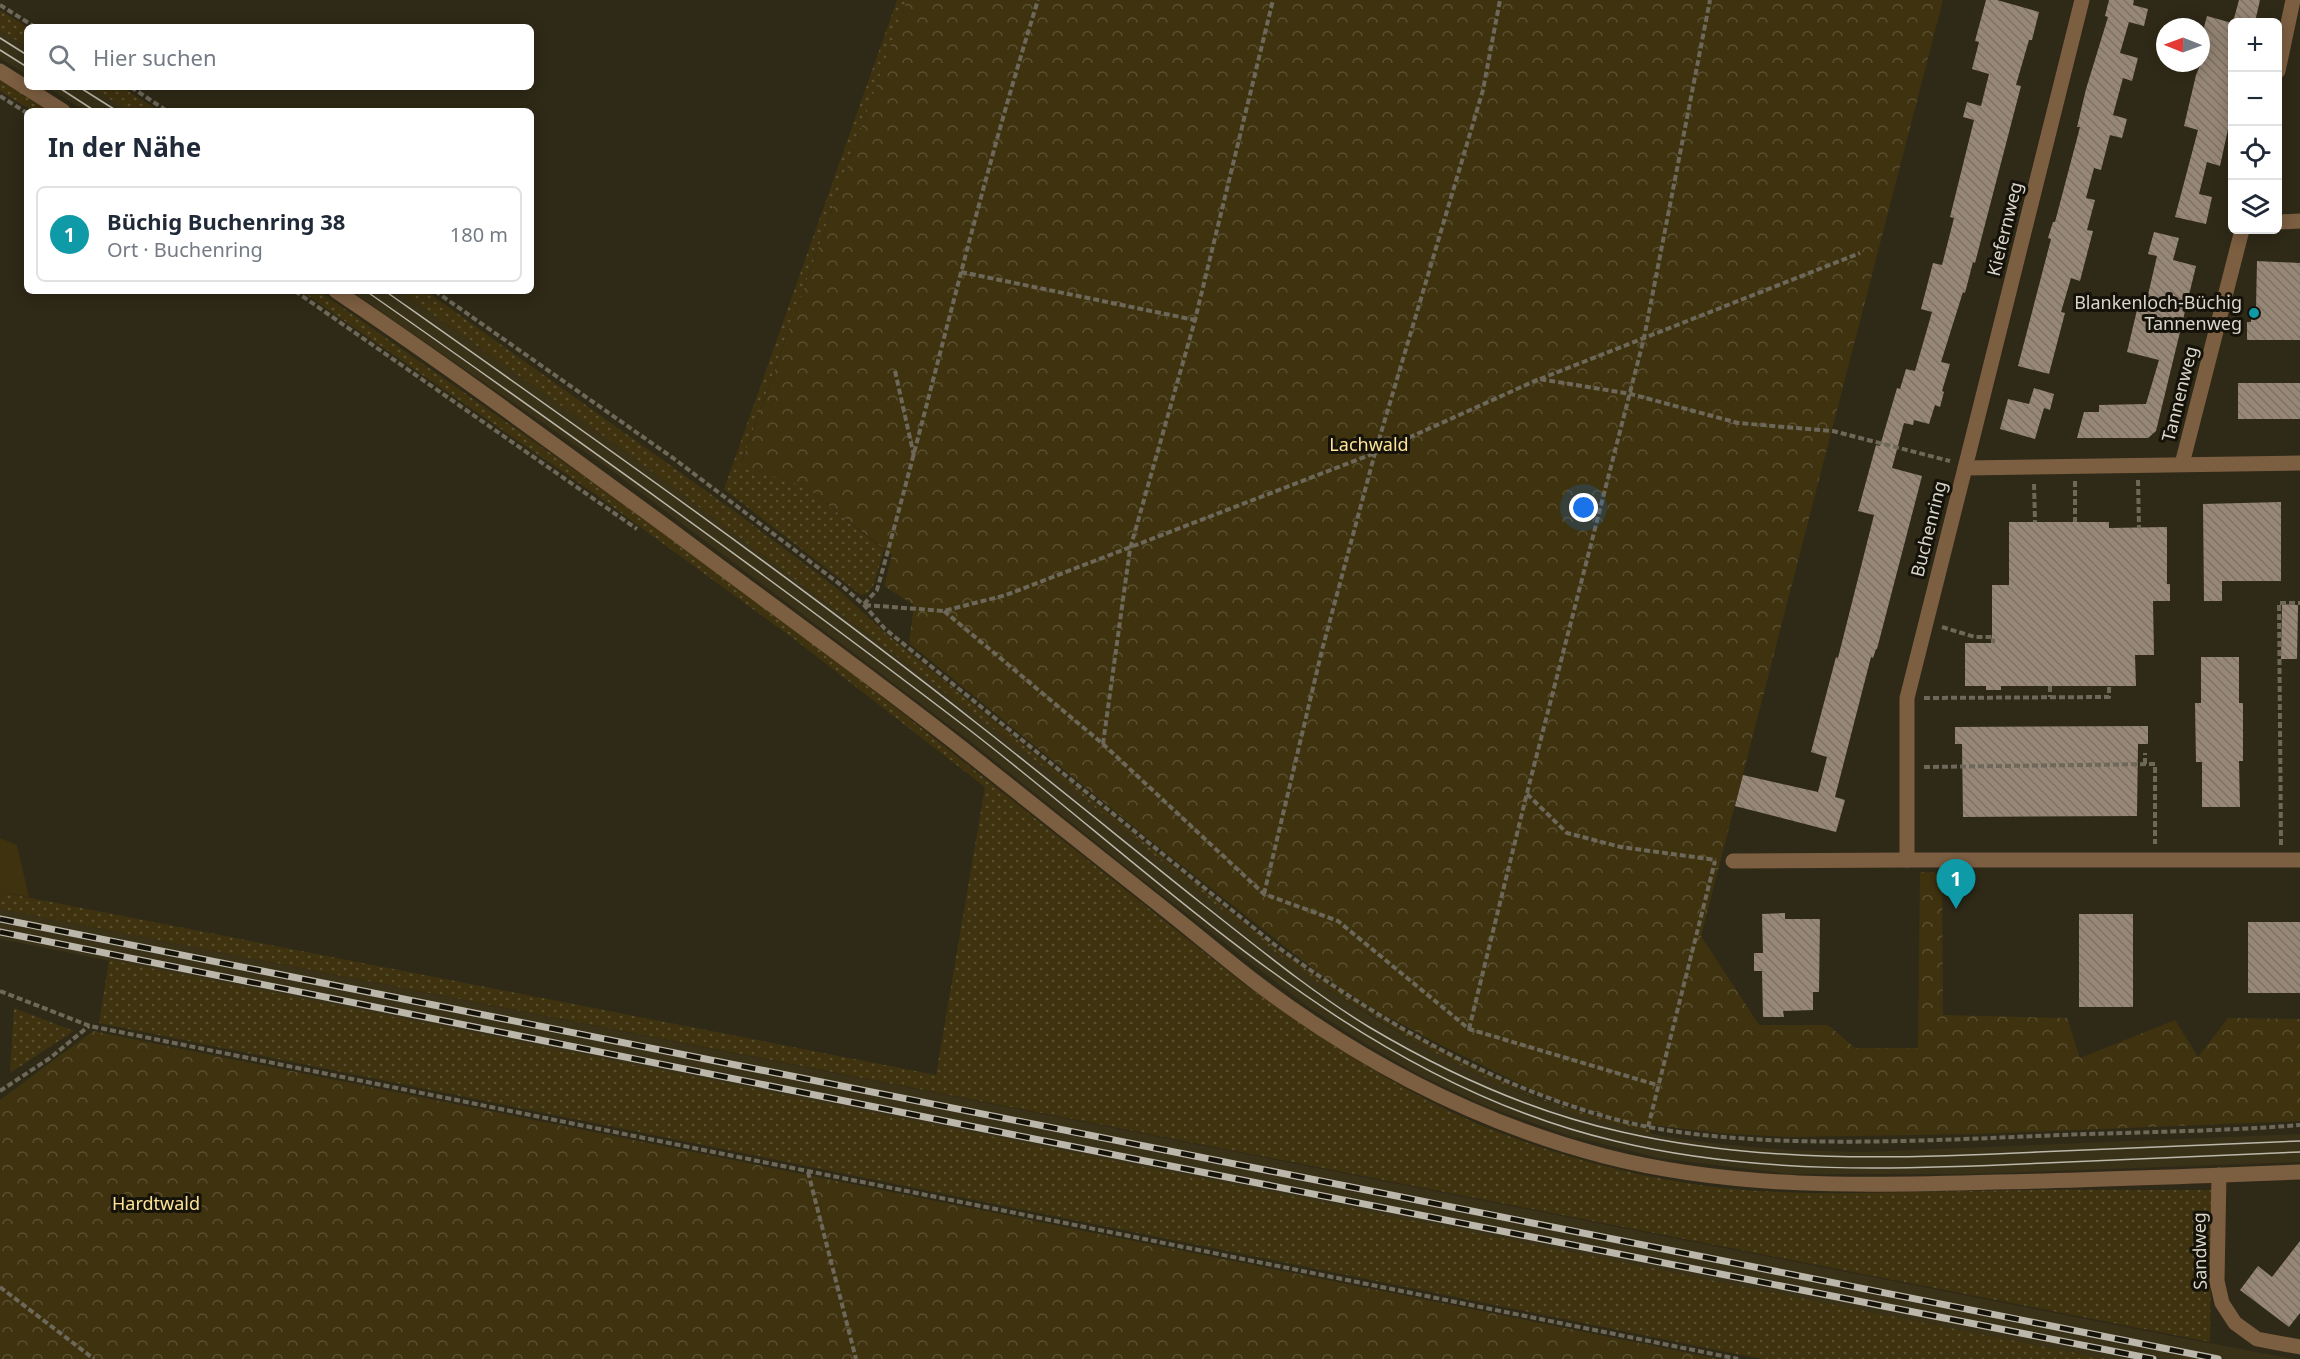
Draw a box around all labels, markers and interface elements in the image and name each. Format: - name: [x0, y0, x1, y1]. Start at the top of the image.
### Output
- north arrow: [2156, 18, 2210, 72]
- map controls: [2228, 18, 2282, 234]
- button: +: [2228, 18, 2282, 72]
- search box: [24, 24, 534, 90]
- icon: search: [45, 41, 78, 74]
- text: Hier suchen: [93, 42, 217, 72]
- button: −: [2228, 72, 2282, 126]
- button: locate: [2228, 126, 2282, 180]
- text: In der Nähe: [48, 129, 201, 165]
- street label: Kiefernweg: [1981, 179, 2027, 278]
- button: layers: [2228, 180, 2282, 234]
- text: Büchig Buchenring 38: [107, 206, 345, 236]
- text: 1: [64, 221, 75, 248]
- text: 180 m: [450, 221, 508, 248]
- text: Ort · Buchenring: [107, 236, 263, 263]
- place label: Blankenloch-Büchig Tannenweg: [2074, 290, 2242, 335]
- marker: Blankenloch-Büchig Tannenweg: [2247, 306, 2261, 320]
- street label: Tannenweg: [2156, 344, 2202, 444]
- park label: Lachwald: [1329, 432, 1409, 456]
- street label: Buchenring: [1905, 478, 1952, 579]
- your location: [1569, 493, 1598, 522]
- pin: 1: [1936, 860, 1976, 909]
- park label: Hardtwald: [112, 1191, 200, 1215]
- street label: Sandweg: [2186, 1212, 2212, 1290]

